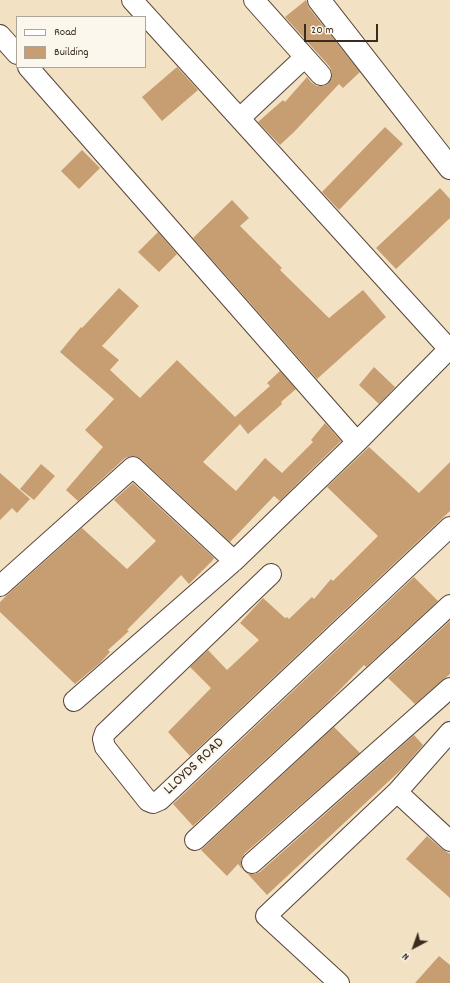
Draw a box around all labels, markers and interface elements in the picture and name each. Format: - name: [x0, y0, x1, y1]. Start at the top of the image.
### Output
- legend: [16, 16, 146, 68]
- scale bar: [306, 16, 380, 42]
- text: 20 m: [311, 22, 334, 39]
- text: Road: [54, 24, 76, 41]
- text: Building: [54, 44, 89, 61]
- street label: LLOYDS ROAD: [161, 735, 229, 799]
- north arrow: [394, 927, 434, 967]
- text: N: [399, 948, 413, 964]

